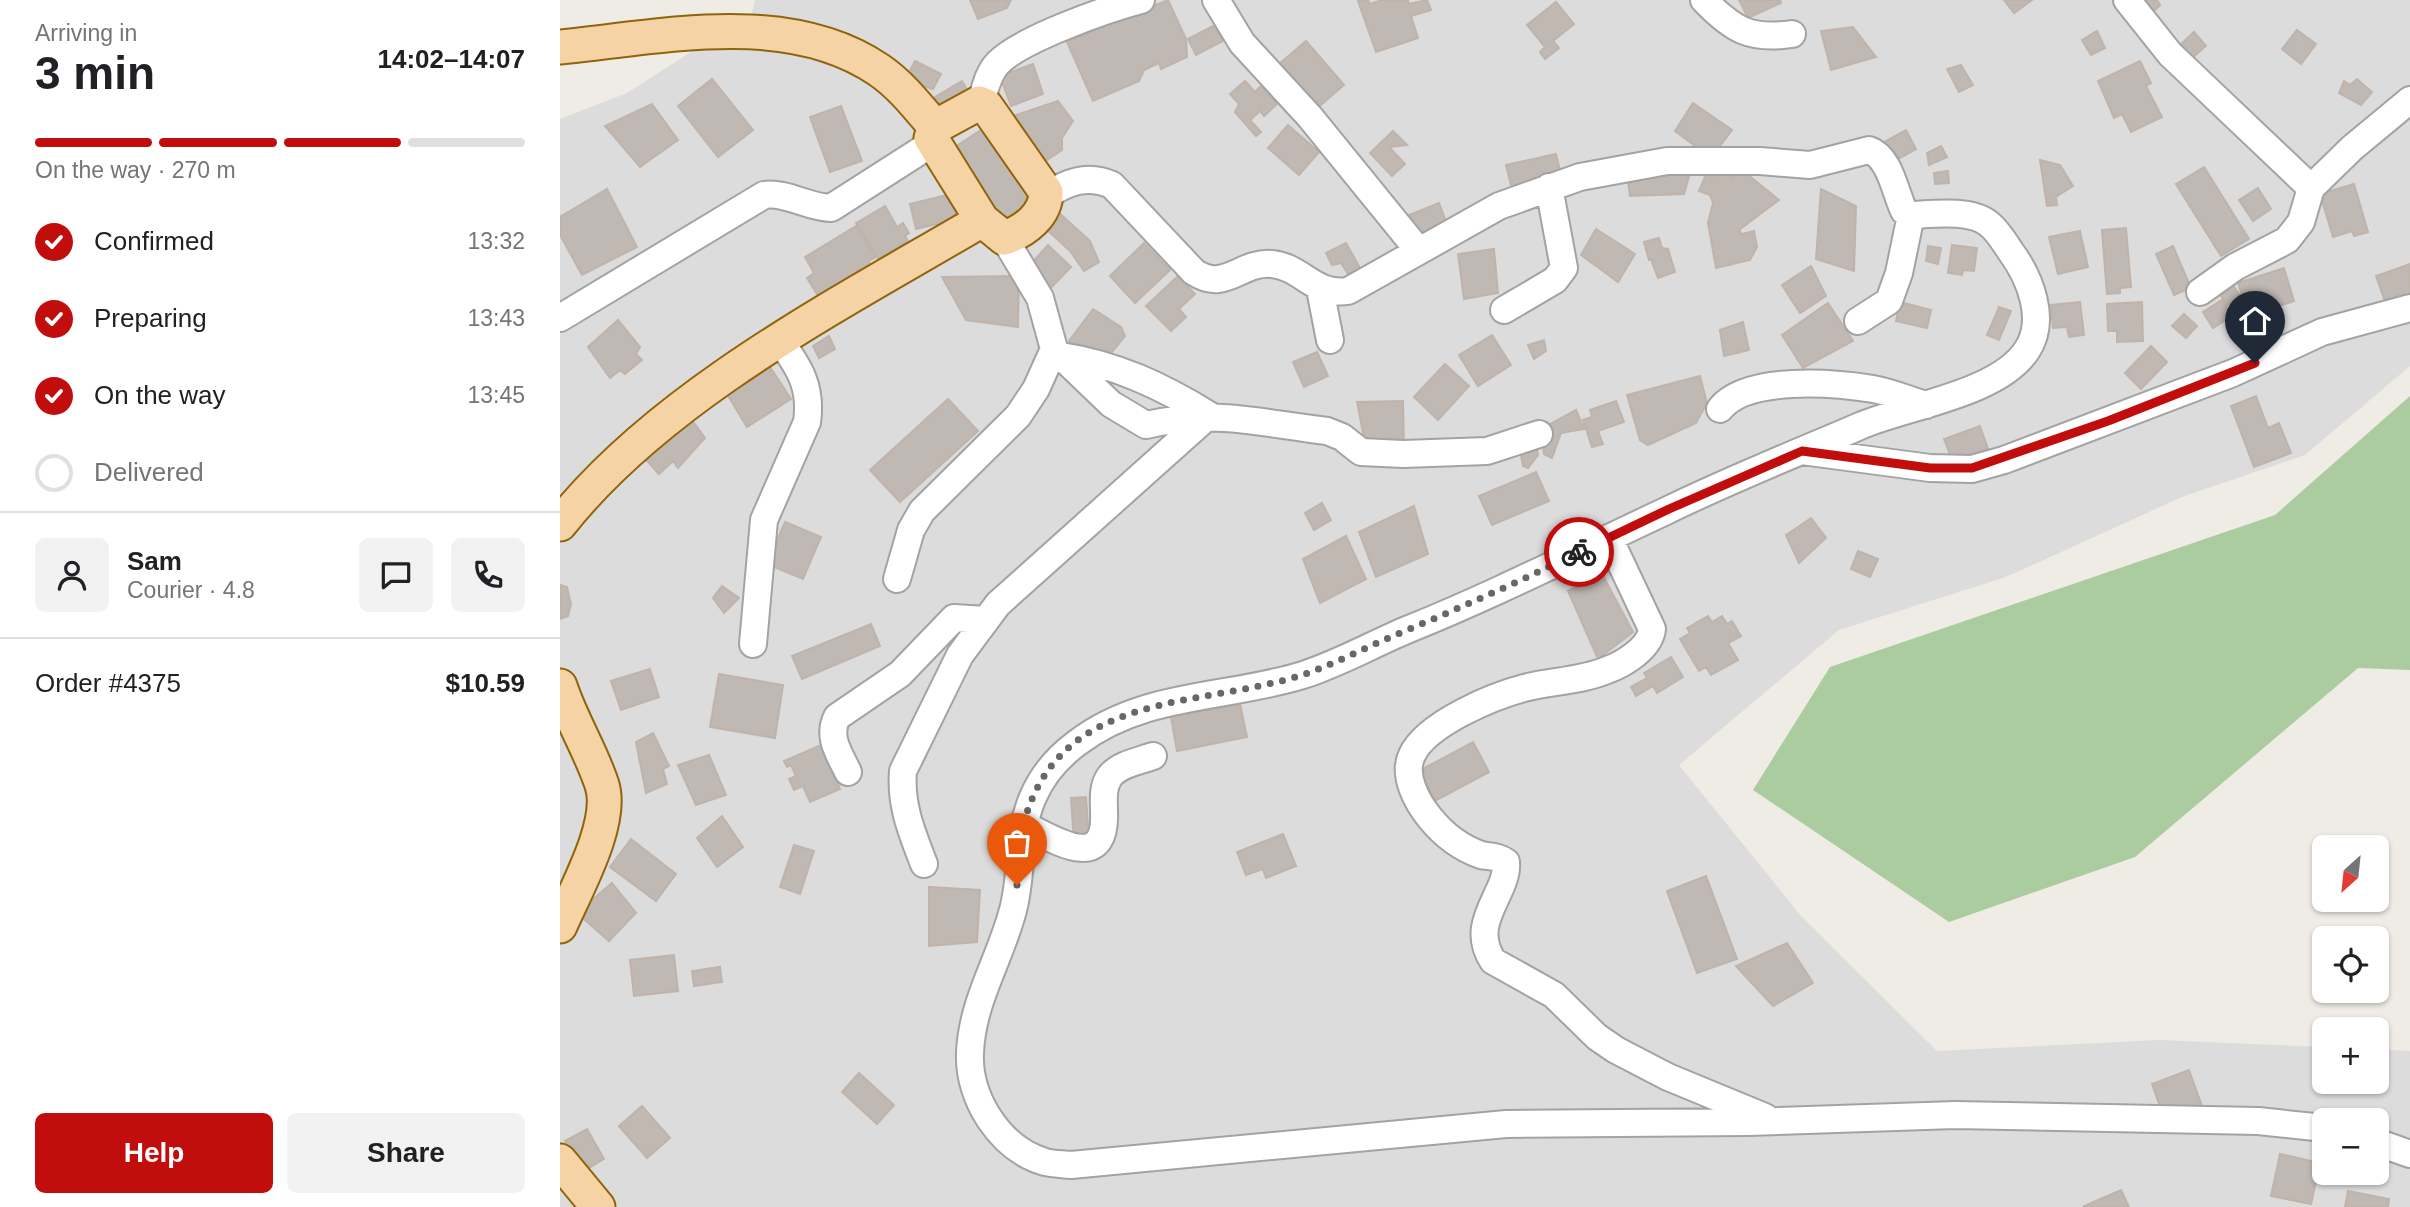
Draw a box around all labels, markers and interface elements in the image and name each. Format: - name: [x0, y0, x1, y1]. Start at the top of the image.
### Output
- text: Arriving in: [35, 20, 137, 46]
- text: 14:02–14:07: [378, 44, 525, 74]
- text: 3 min: [35, 47, 155, 99]
- text: On the way · 270 m: [35, 157, 236, 183]
- icon: check: [35, 223, 73, 261]
- text: Confirmed: [94, 226, 214, 256]
- text: 13:32: [467, 228, 525, 254]
- pin: [2225, 291, 2285, 363]
- icon: check: [35, 300, 73, 338]
- icon: home: [2236, 302, 2274, 340]
- text: Preparing: [94, 303, 207, 333]
- text: 13:43: [467, 305, 525, 331]
- icon: check: [35, 377, 73, 415]
- text: On the way: [94, 380, 226, 410]
- text: 13:45: [467, 382, 525, 408]
- text: Delivered: [94, 457, 204, 487]
- courier: [1544, 517, 1614, 587]
- icon: bike: [1560, 533, 1598, 571]
- button: person: [35, 538, 109, 612]
- button: chat: [359, 538, 433, 612]
- button: phone: [451, 538, 525, 612]
- text: Sam: [127, 546, 182, 576]
- text: Courier · 4.8: [127, 577, 255, 603]
- text: Order #4375: [35, 668, 181, 698]
- text: $10.59: [445, 668, 525, 698]
- pin: [987, 813, 1047, 885]
- icon: bag: [998, 824, 1036, 862]
- north arrow: [2312, 835, 2389, 912]
- map controls: [2312, 835, 2389, 1185]
- button: locate: [2312, 926, 2389, 1003]
- button: +: [2312, 1017, 2389, 1094]
- button: −: [2312, 1108, 2389, 1185]
- button: Help: [35, 1113, 273, 1193]
- button: Share: [287, 1113, 525, 1193]

